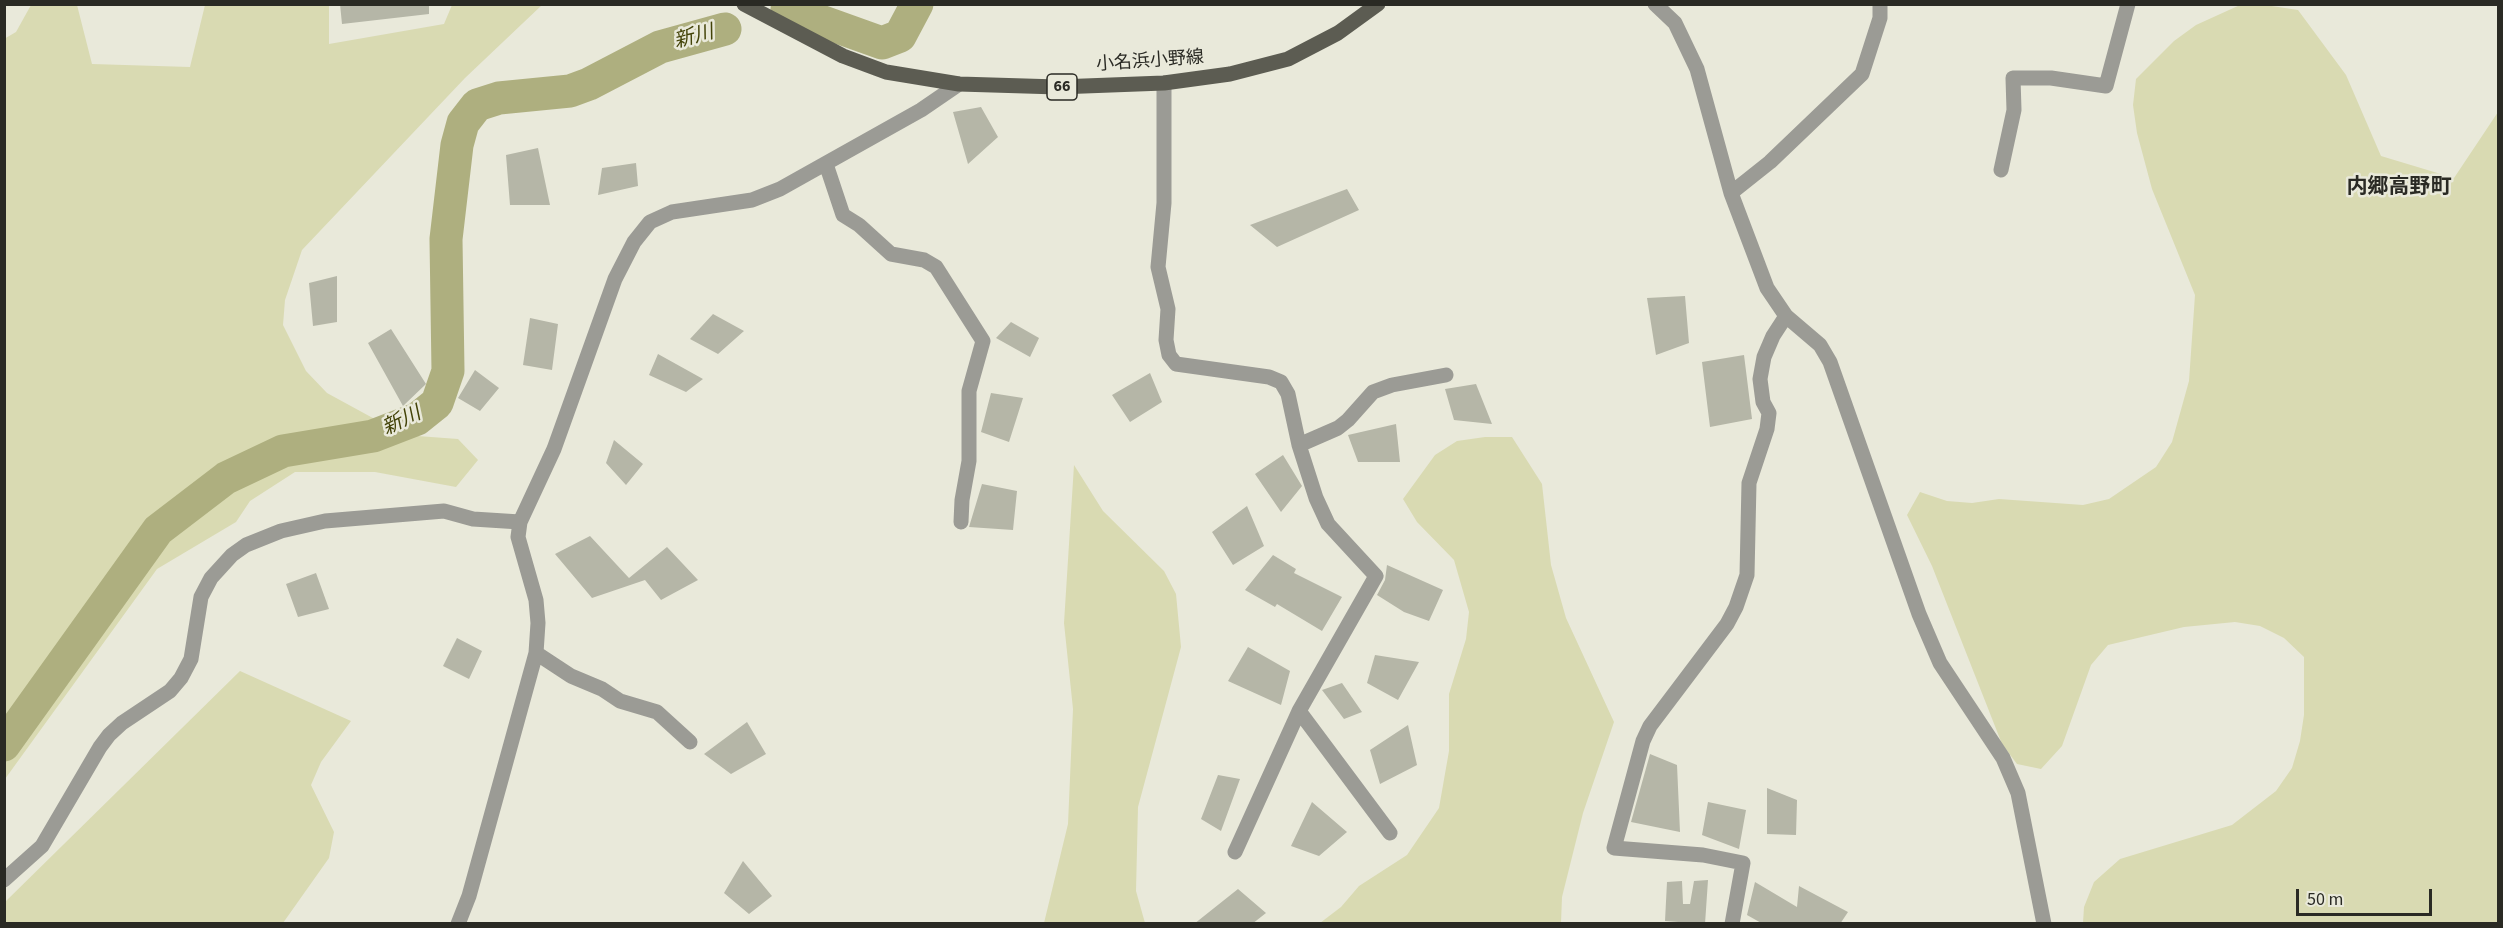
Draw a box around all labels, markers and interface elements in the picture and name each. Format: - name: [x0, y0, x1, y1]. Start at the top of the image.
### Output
- water label: 新川: [672, 21, 716, 55]
- street label: 小名浜小野線: [1095, 47, 1205, 77]
- road number: 66: [1047, 74, 1077, 100]
- district label: 内郷高野町: [2347, 175, 2451, 201]
- water label: 新川: [379, 402, 425, 442]
- scale bar: [2299, 877, 2436, 915]
- text: 50 m: [2307, 887, 2343, 912]

